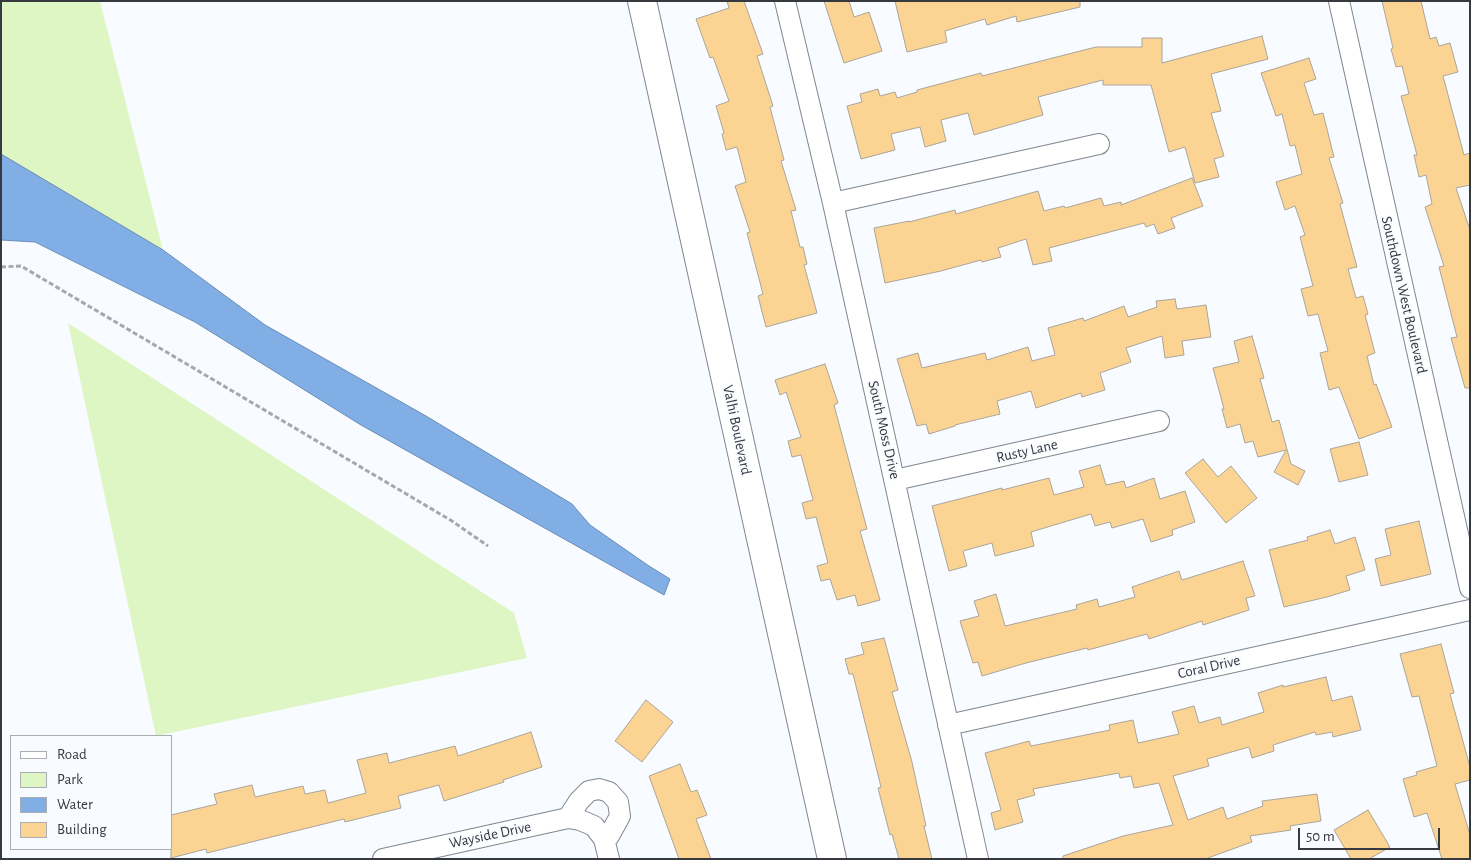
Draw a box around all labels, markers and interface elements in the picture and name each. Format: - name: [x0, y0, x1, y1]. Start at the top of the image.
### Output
- street label: Southdown West Boulevard: [1377, 214, 1431, 376]
- street label: South Moss Drive: [864, 379, 904, 481]
- street label: Valhi Boulevard: [719, 384, 755, 476]
- street label: Rusty Lane: [994, 435, 1060, 467]
- street label: Coral Drive: [1176, 651, 1242, 683]
- legend: [10, 735, 172, 850]
- text: Road: [57, 747, 87, 762]
- text: Park: [57, 772, 83, 787]
- text: Water: [57, 797, 93, 812]
- street label: Wayside Drive: [447, 818, 533, 852]
- scale bar: [1301, 818, 1444, 850]
- text: Building: [57, 822, 107, 837]
- text: 50 m: [1306, 829, 1335, 844]

